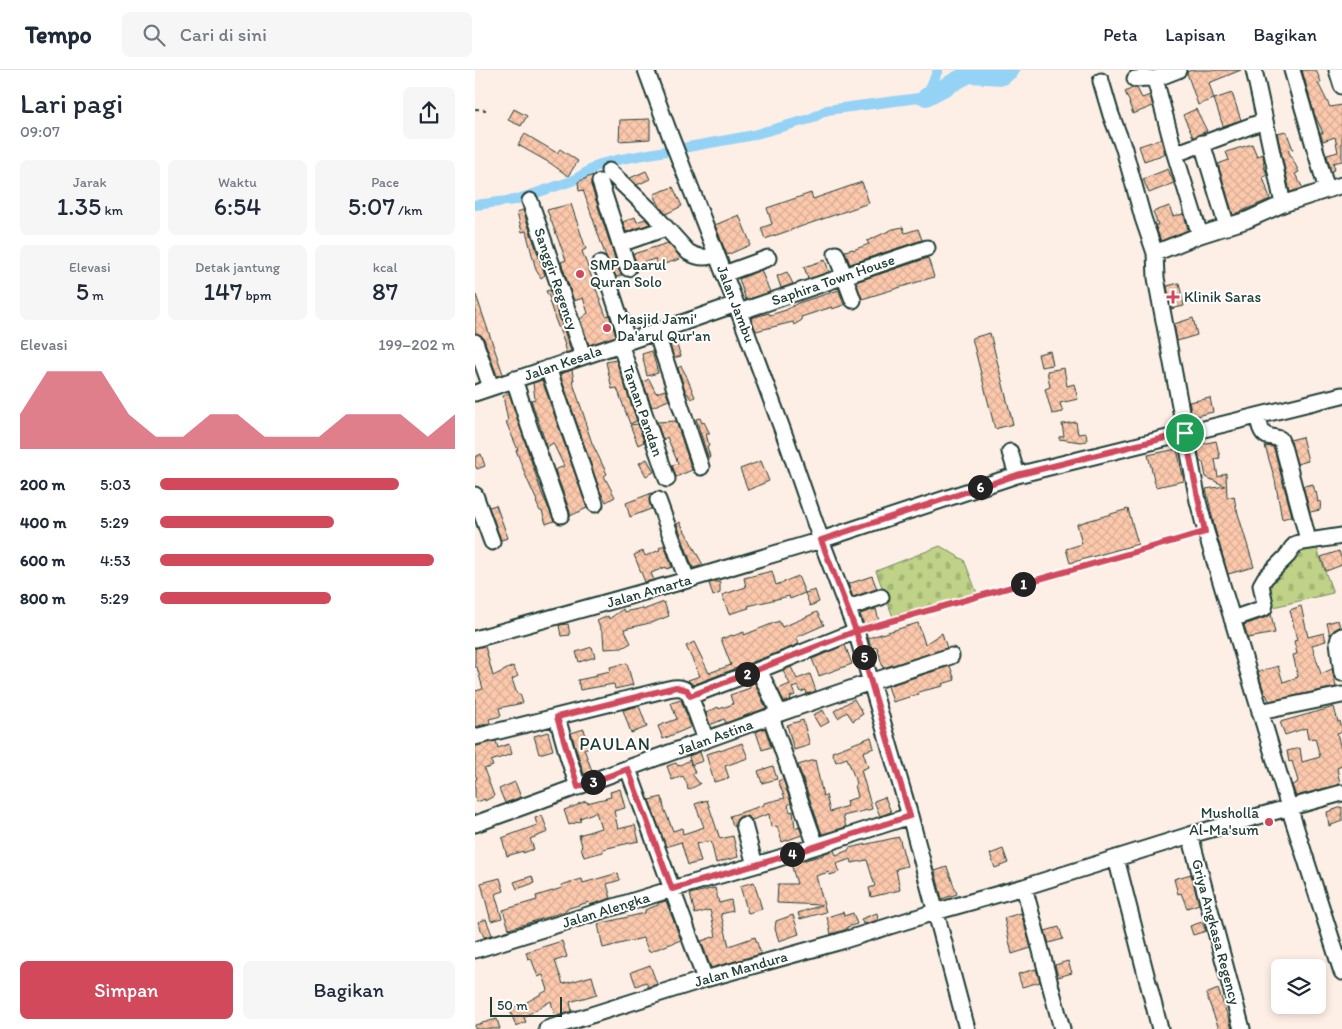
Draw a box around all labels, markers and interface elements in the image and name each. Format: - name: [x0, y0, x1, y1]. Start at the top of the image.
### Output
- search box: [122, 12, 472, 57]
- text: Tempo: [25, 20, 92, 49]
- icon: search: [140, 21, 168, 49]
- text: Cari di sini: [180, 23, 267, 46]
- text: Peta: [1103, 24, 1137, 46]
- text: Lapisan: [1165, 24, 1225, 46]
- text: Bagikan: [1253, 24, 1317, 46]
- text: Lari pagi: [20, 86, 123, 120]
- button: share: [403, 87, 455, 139]
- text: 09:07: [20, 122, 60, 141]
- text: Jarak: [73, 174, 107, 191]
- text: Waktu: [218, 174, 257, 191]
- text: Pace: [371, 174, 399, 191]
- text: 1.35: [57, 191, 101, 221]
- text: 6:54: [214, 191, 261, 221]
- text: 5:07: [348, 191, 395, 221]
- text: km: [101, 202, 123, 219]
- text: /km: [395, 202, 422, 219]
- street label: Sanggir Regency: [530, 226, 582, 332]
- street label: Saphira Town House: [769, 250, 897, 310]
- place label: SMP Daarul Quran Solo: [590, 256, 667, 291]
- text: Elevasi: [69, 259, 111, 276]
- text: Detak jantung: [195, 259, 280, 276]
- text: kcal: [373, 259, 398, 276]
- street label: Jalan Jambu: [713, 263, 759, 345]
- marker: SMP Daarul Quran Solo: [574, 268, 586, 280]
- text: 5: [76, 276, 89, 306]
- text: 147: [203, 276, 242, 306]
- text: 87: [372, 276, 398, 306]
- text: m: [89, 287, 104, 304]
- text: bpm: [242, 287, 272, 304]
- place label: Klinik Saras: [1184, 288, 1262, 306]
- marker: Klinik Saras: [1166, 290, 1180, 304]
- place label: Masjid Jami' Da'arul Qur'an: [617, 310, 711, 345]
- marker: Masjid Jami' Da'arul Qur'an: [601, 322, 613, 334]
- text: Elevasi: [20, 335, 68, 354]
- text: 199–202 m: [378, 335, 455, 354]
- street label: Jalan Kesala: [522, 341, 605, 385]
- street label: Taman Pandan: [619, 363, 667, 459]
- pin: [1164, 412, 1206, 454]
- icon: arrive: [1171, 419, 1199, 447]
- pin: 6: [967, 474, 993, 500]
- text: 200 m: [20, 475, 65, 494]
- text: 5:03: [100, 475, 131, 494]
- text: 6: [977, 479, 984, 496]
- text: 400 m: [20, 513, 66, 532]
- text: 5:29: [100, 513, 129, 532]
- text: 600 m: [20, 551, 65, 570]
- text: 4:53: [100, 551, 131, 570]
- street label: Jalan Amarta: [605, 570, 694, 612]
- pin: 1: [1011, 572, 1035, 596]
- text: 1: [1020, 576, 1027, 593]
- text: 800 m: [20, 589, 66, 608]
- text: 5:29: [100, 589, 129, 608]
- pin: 5: [851, 644, 877, 670]
- text: 5: [861, 649, 868, 666]
- pin: 2: [735, 662, 759, 686]
- text: 2: [744, 666, 751, 683]
- street label: Jalan Astina: [675, 715, 756, 759]
- district label: PAULAN: [579, 733, 651, 755]
- pin: 3: [581, 770, 605, 794]
- text: 3: [590, 774, 597, 791]
- place label: Musholla Al-Ma'sum: [1189, 804, 1259, 839]
- marker: Musholla Al-Ma'sum: [1263, 816, 1275, 828]
- pin: 4: [779, 842, 805, 866]
- text: 4: [788, 846, 797, 863]
- street label: Griya Angkasa Regency: [1188, 857, 1244, 1007]
- street label: Jalan Alengka: [560, 888, 652, 932]
- street label: Jalan Mandura: [692, 947, 790, 991]
- map controls: [1271, 959, 1326, 1014]
- button: layers: [1271, 959, 1326, 1014]
- button: Simpan: [20, 961, 233, 1019]
- button: Bagikan: [243, 961, 455, 1019]
- scale bar: [490, 994, 563, 1017]
- text: 50 m: [497, 997, 528, 1014]

